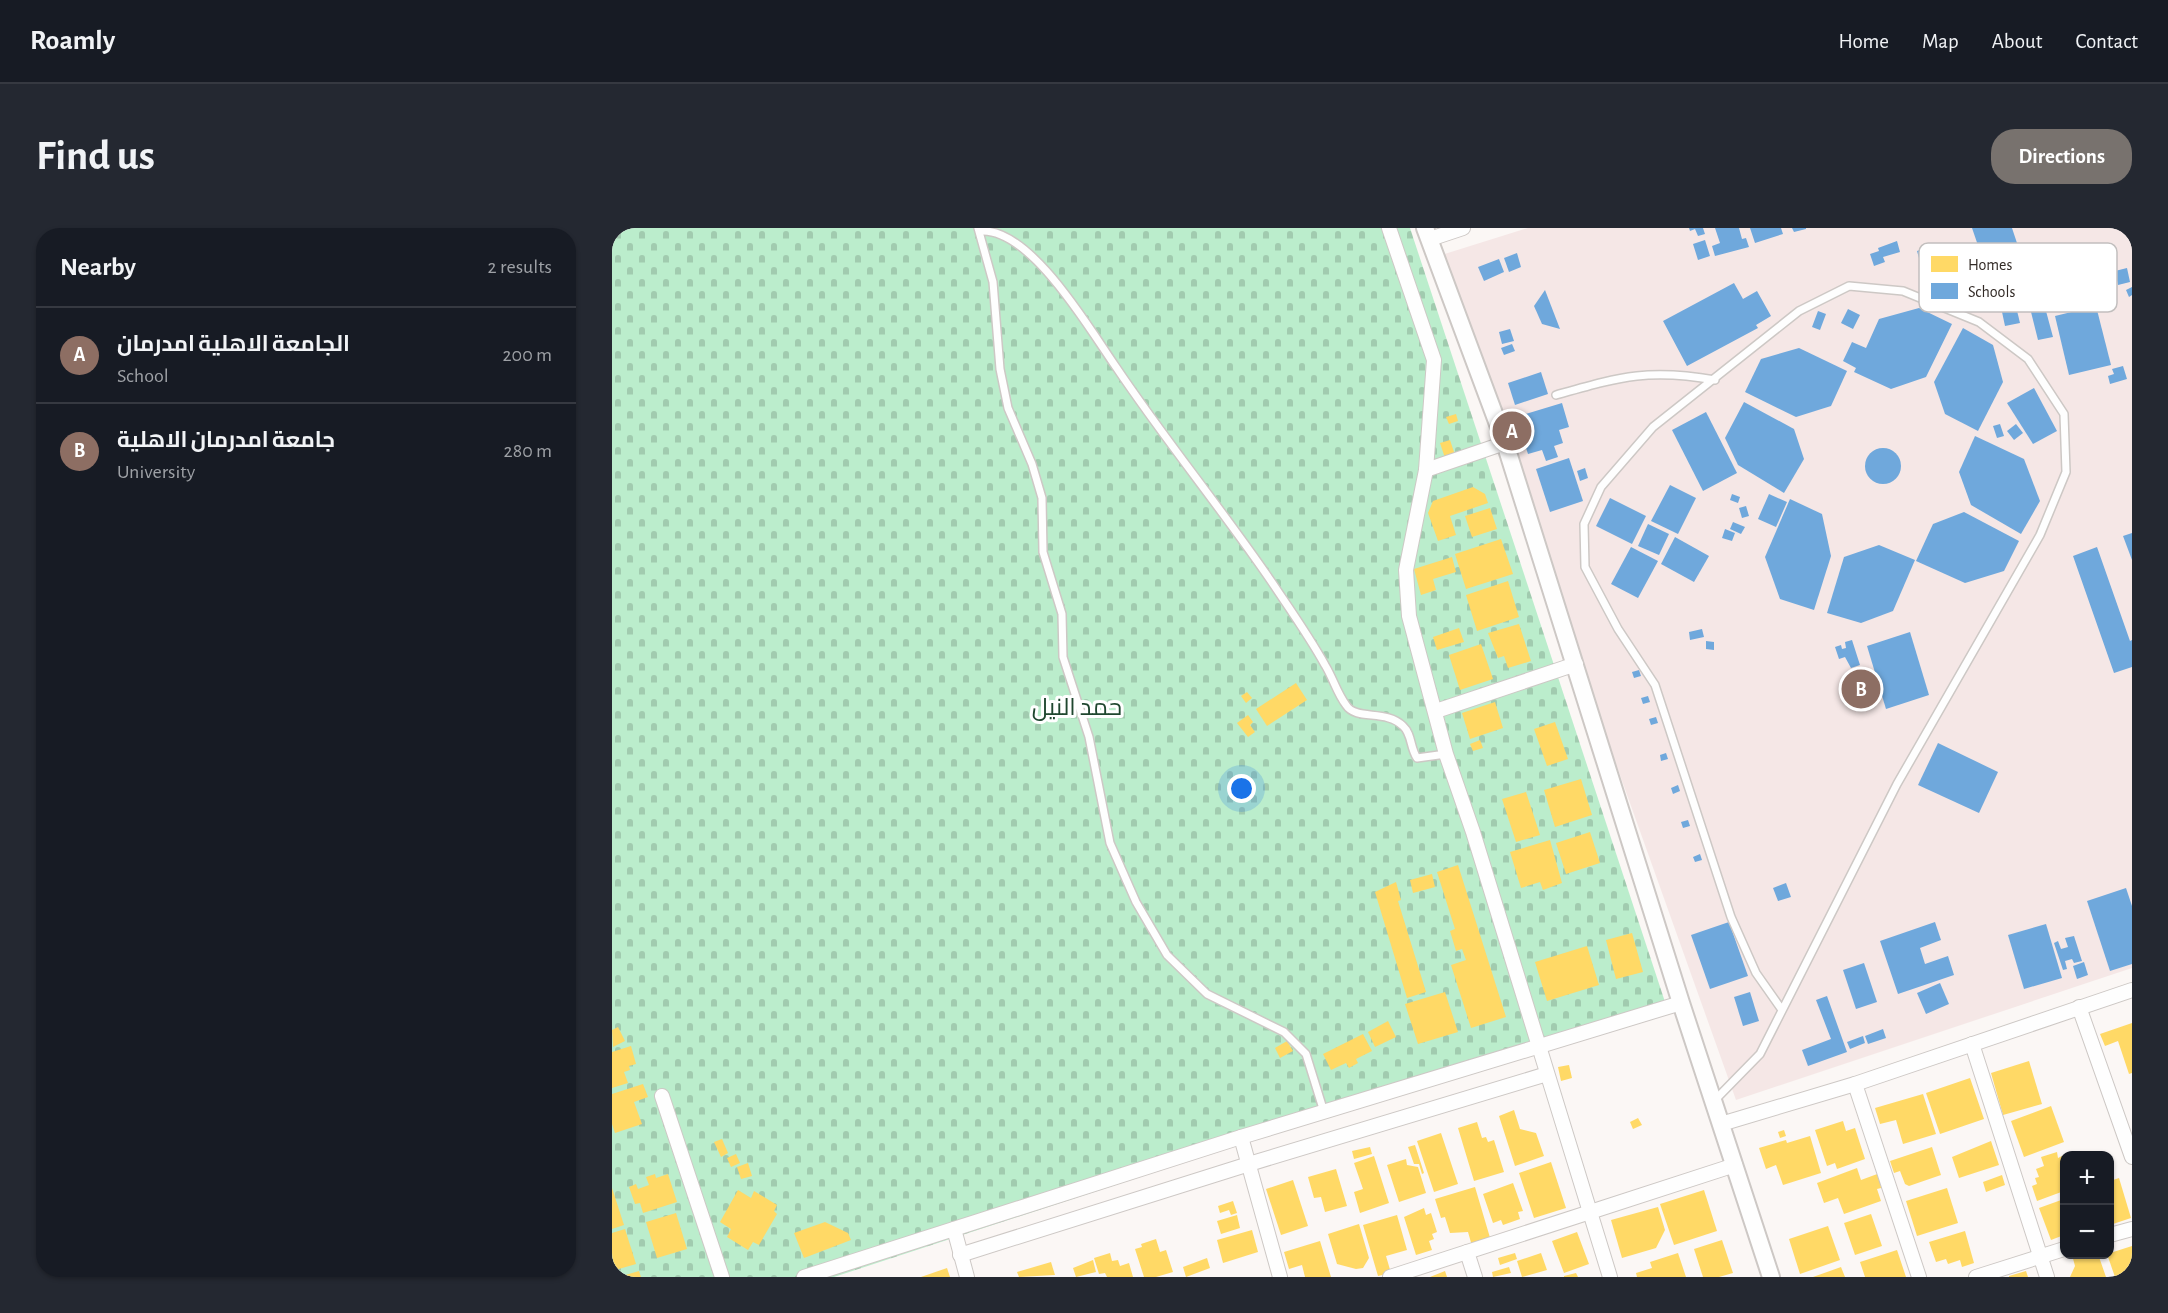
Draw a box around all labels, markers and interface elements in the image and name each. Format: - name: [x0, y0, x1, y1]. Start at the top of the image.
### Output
- text: Roamly: [30, 27, 115, 55]
- text: Home: [1838, 31, 1889, 52]
- text: Map: [1922, 31, 1959, 52]
- text: About: [1992, 31, 2042, 52]
- text: Contact: [2075, 31, 2138, 52]
- button: Directions: [1991, 129, 2132, 184]
- text: Find us: [36, 135, 155, 177]
- legend: [1919, 243, 2117, 312]
- text: Nearby: [60, 254, 136, 280]
- text: 2 results: [488, 257, 552, 277]
- text: Homes: [1968, 257, 2012, 273]
- text: Schools: [1968, 284, 2015, 300]
- text: الجامعة الاهلية امدرمان: [117, 333, 350, 355]
- text: A: [74, 345, 86, 365]
- text: 200 m: [502, 345, 552, 365]
- text: School: [117, 366, 169, 386]
- pin: A: [1492, 408, 1532, 454]
- text: جامعة امدرمان الاهلية: [117, 429, 335, 451]
- text: B: [74, 441, 85, 461]
- text: 280 m: [504, 441, 552, 461]
- text: University: [117, 462, 195, 482]
- pin: B: [1842, 666, 1880, 712]
- park label: حمد النيل: [1032, 696, 1122, 721]
- your location: [1227, 774, 1256, 803]
- map controls: [2060, 1151, 2114, 1259]
- button: +: [2060, 1151, 2114, 1205]
- button: −: [2060, 1205, 2114, 1259]

